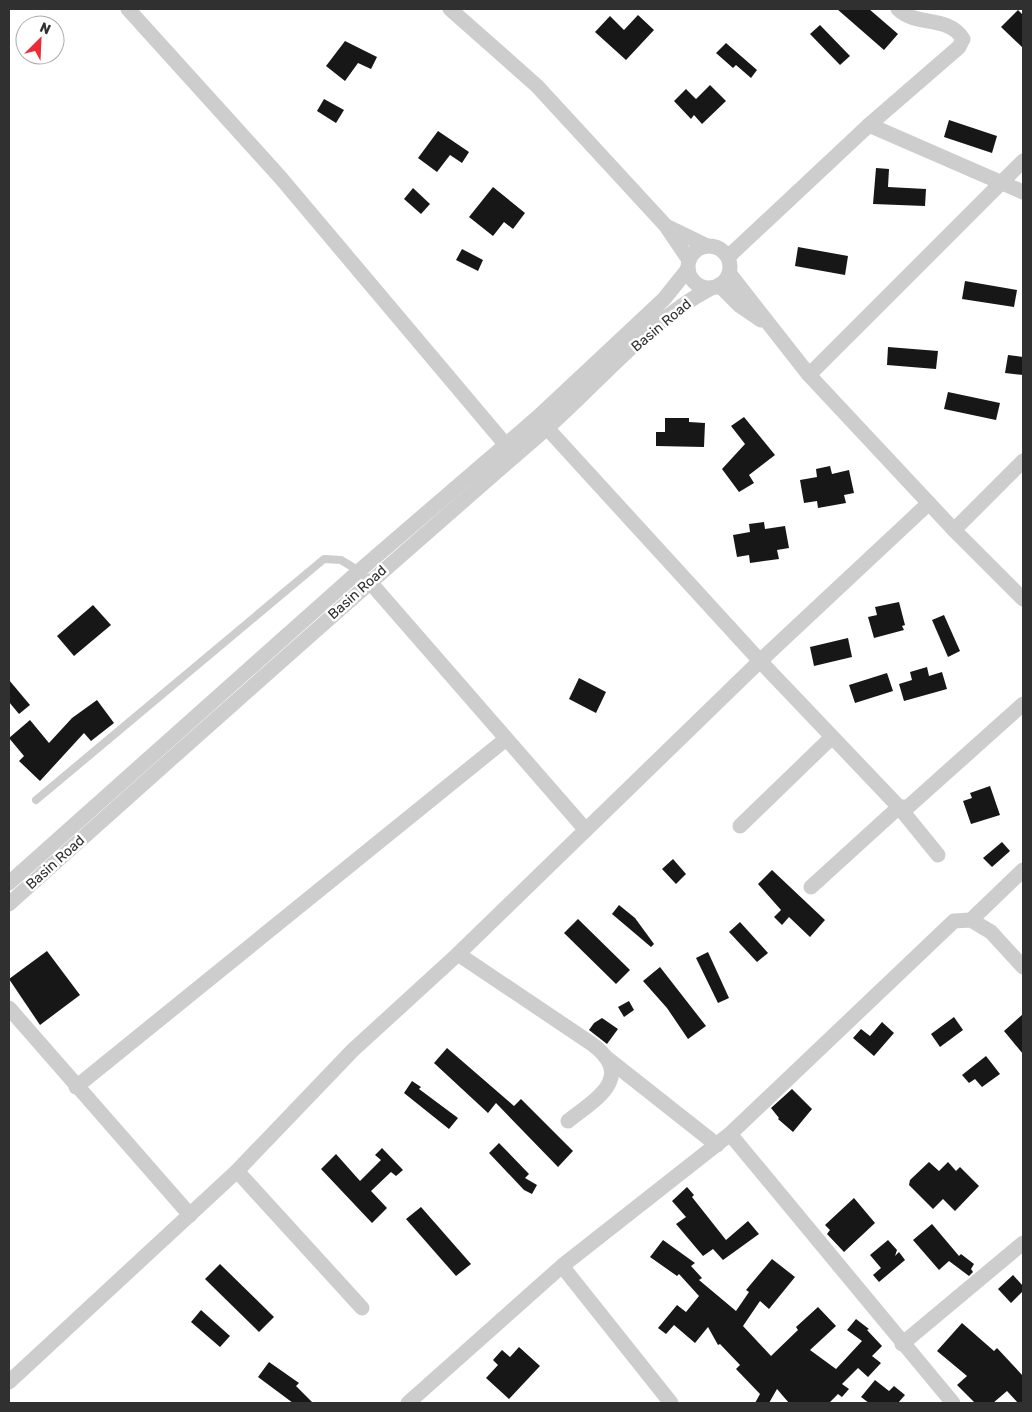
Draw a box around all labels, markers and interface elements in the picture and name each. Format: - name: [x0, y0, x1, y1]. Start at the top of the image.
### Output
- north arrow: [15, 15, 65, 65]
- text: N: [37, 19, 53, 38]
- street label: Basin Road: [628, 296, 695, 355]
- street label: Basin Road: [325, 562, 390, 623]
- street label: Basin Road: [23, 832, 88, 893]

